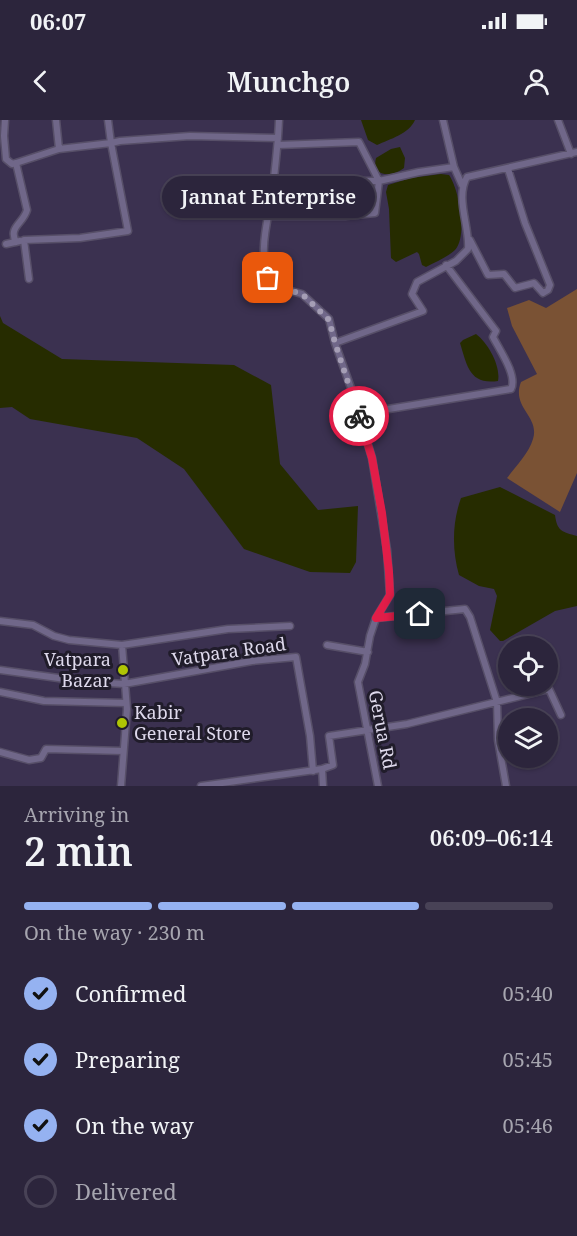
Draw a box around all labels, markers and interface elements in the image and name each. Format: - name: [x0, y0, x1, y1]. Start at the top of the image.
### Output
- text: 06:07: [30, 6, 86, 36]
- text: Munchgo: [227, 63, 350, 100]
- icon: back: [24, 65, 57, 98]
- icon: person: [520, 65, 553, 98]
- callout: Jannat Enterprise: [162, 176, 374, 218]
- text: Jannat Enterprise: [181, 183, 356, 210]
- pin: [242, 252, 293, 303]
- icon: bag: [251, 261, 284, 294]
- courier: [329, 386, 389, 446]
- icon: bike: [343, 400, 376, 433]
- pin: [394, 588, 445, 639]
- icon: home: [403, 597, 436, 630]
- street label: Vatpara Road: [170, 631, 287, 671]
- map controls: [498, 636, 558, 768]
- button: locate: [498, 636, 558, 696]
- place label: Vatpara Bazar: [44, 647, 112, 692]
- marker: Vatpara Bazar: [116, 663, 130, 677]
- street label: Gerua Rd: [364, 688, 402, 771]
- place label: Kabir General Store: [134, 700, 251, 745]
- button: layers: [498, 708, 558, 768]
- marker: Kabir General Store: [115, 716, 129, 730]
- text: Arriving in: [24, 801, 129, 828]
- text: 06:09–06:14: [430, 822, 553, 852]
- text: 2 min: [24, 824, 133, 877]
- text: On the way · 230 m: [24, 919, 205, 946]
- icon: check: [24, 977, 57, 1010]
- text: Confirmed: [75, 978, 186, 1008]
- text: 05:40: [503, 980, 553, 1007]
- icon: check: [24, 1043, 57, 1076]
- text: Preparing: [75, 1044, 180, 1074]
- text: 05:45: [503, 1046, 553, 1073]
- icon: check: [24, 1109, 57, 1142]
- text: On the way: [75, 1110, 194, 1140]
- text: 05:46: [503, 1112, 553, 1139]
- text: Delivered: [75, 1176, 177, 1206]

